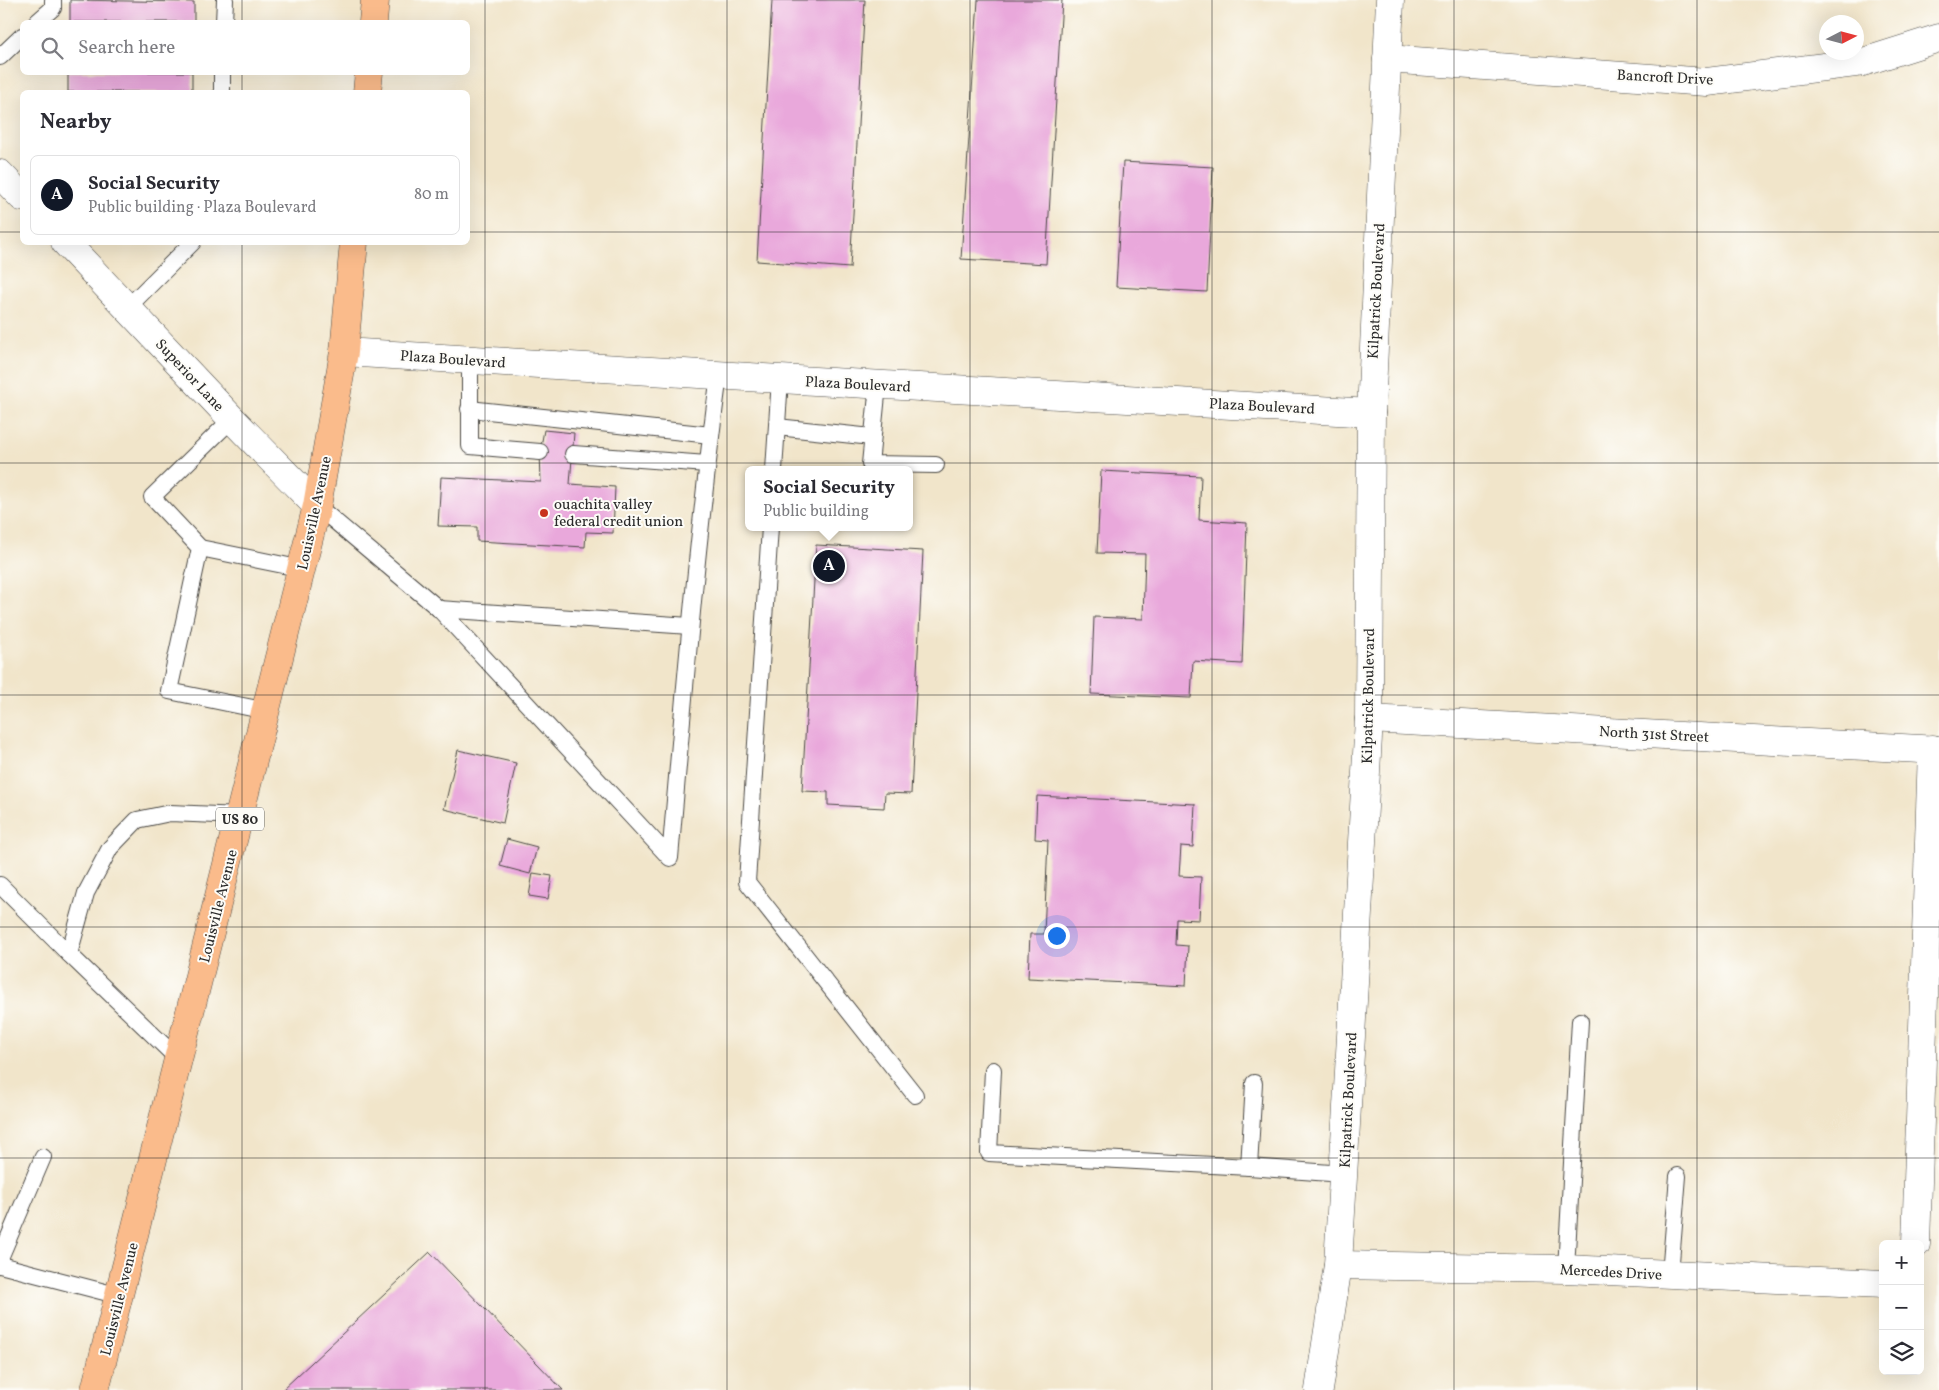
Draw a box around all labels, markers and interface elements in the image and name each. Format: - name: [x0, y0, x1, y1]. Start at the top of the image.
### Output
- north arrow: [1819, 15, 1864, 60]
- search box: [20, 20, 470, 75]
- icon: search: [38, 34, 66, 62]
- text: Search here: [78, 35, 175, 61]
- street label: Bancroft Drive: [1616, 65, 1714, 92]
- text: Nearby: [40, 108, 111, 137]
- text: Social Security: [88, 171, 220, 197]
- text: A: [51, 184, 63, 206]
- text: 80 m: [414, 184, 449, 206]
- text: Public building · Plaza Boulevard: [88, 197, 316, 219]
- street label: Kilpatrick Boulevard: [1363, 223, 1392, 360]
- street label: Superior Lane: [150, 335, 228, 417]
- street label: Plaza Boulevard: [399, 346, 507, 375]
- street label: Plaza Boulevard: [804, 372, 911, 399]
- street label: Plaza Boulevard: [1208, 394, 1315, 421]
- street label: Louisville Avenue: [293, 454, 338, 572]
- popup: [745, 466, 913, 531]
- text: Social Security: [763, 475, 895, 501]
- place label: ouachita valley federal credit union: [554, 495, 683, 533]
- text: Public building: [763, 501, 869, 523]
- marker: ouachita valley federal credit union: [538, 507, 550, 519]
- pin: A: [813, 547, 845, 585]
- street label: Kilpatrick Boulevard: [1358, 628, 1381, 764]
- street label: North 31st Street: [1598, 722, 1709, 749]
- road number: US 80: [216, 808, 264, 831]
- street label: Louisville Avenue: [195, 848, 244, 965]
- your location: [1044, 923, 1070, 949]
- street label: Kilpatrick Boulevard: [1335, 1032, 1364, 1169]
- map controls: [1879, 1240, 1924, 1375]
- button: +: [1879, 1240, 1924, 1285]
- street label: Louisville Avenue: [96, 1241, 145, 1358]
- street label: Mercedes Drive: [1559, 1260, 1663, 1287]
- button: −: [1879, 1285, 1924, 1330]
- button: layers: [1879, 1330, 1924, 1375]

